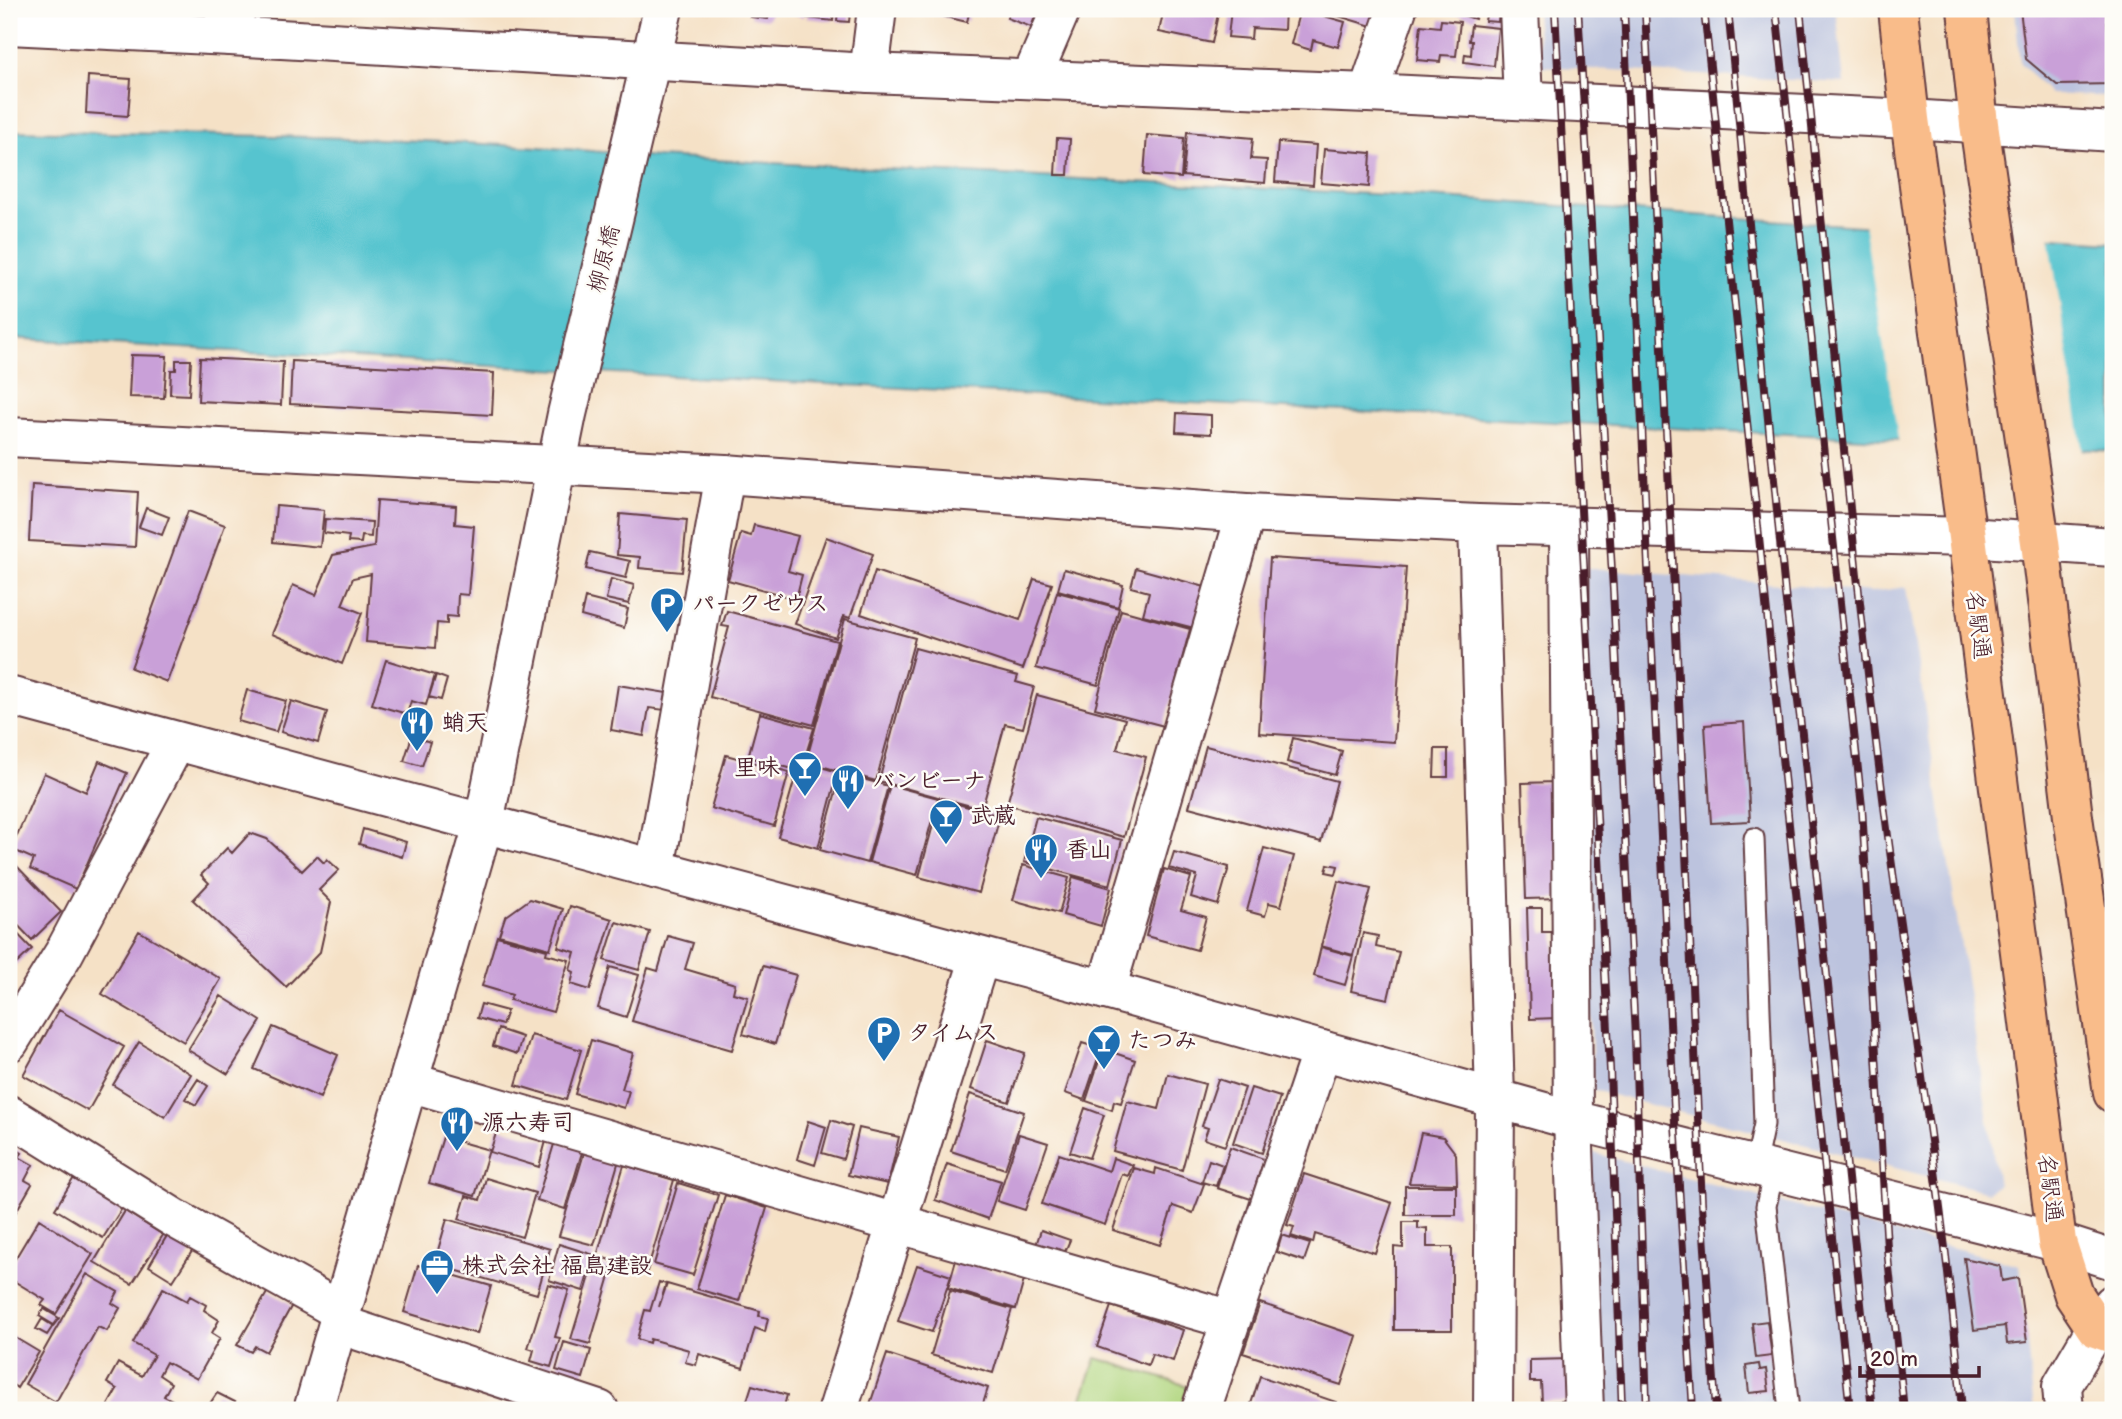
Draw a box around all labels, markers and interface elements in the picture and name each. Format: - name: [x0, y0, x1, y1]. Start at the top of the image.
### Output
- street label: 柳原橋: [582, 222, 626, 296]
- parking icon: パークゼウス: [648, 585, 686, 634]
- street label: 名駅通: [1960, 589, 1996, 661]
- place label: パークゼウス: [692, 590, 829, 618]
- restaurant icon: 蛸天: [398, 704, 436, 753]
- place label: 蛸天: [442, 709, 488, 737]
- bar icon: 里味: [786, 749, 824, 798]
- place label: 里味: [734, 754, 780, 782]
- restaurant icon: バンビーナ: [829, 762, 867, 811]
- place label: バンビーナ: [872, 767, 986, 795]
- bar icon: 武蔵: [927, 797, 965, 846]
- place label: 武蔵: [970, 802, 1016, 830]
- restaurant icon: 香山: [1022, 831, 1060, 880]
- place label: 香山: [1066, 836, 1112, 864]
- parking icon: タイムス: [865, 1014, 903, 1063]
- place label: タイムス: [908, 1019, 998, 1047]
- bar icon: たつみ: [1085, 1022, 1123, 1071]
- place label: たつみ: [1128, 1027, 1197, 1055]
- restaurant icon: 源六寿司: [438, 1104, 476, 1153]
- place label: 源六寿司: [482, 1109, 574, 1137]
- street label: 名駅通: [2032, 1152, 2068, 1224]
- office icon: 株式会社 福島建設: [418, 1247, 456, 1296]
- place label: 株式会社 福島建設: [462, 1252, 652, 1280]
- scale bar: [1860, 1335, 1979, 1379]
- text: 20 m: [1870, 1347, 1918, 1372]

